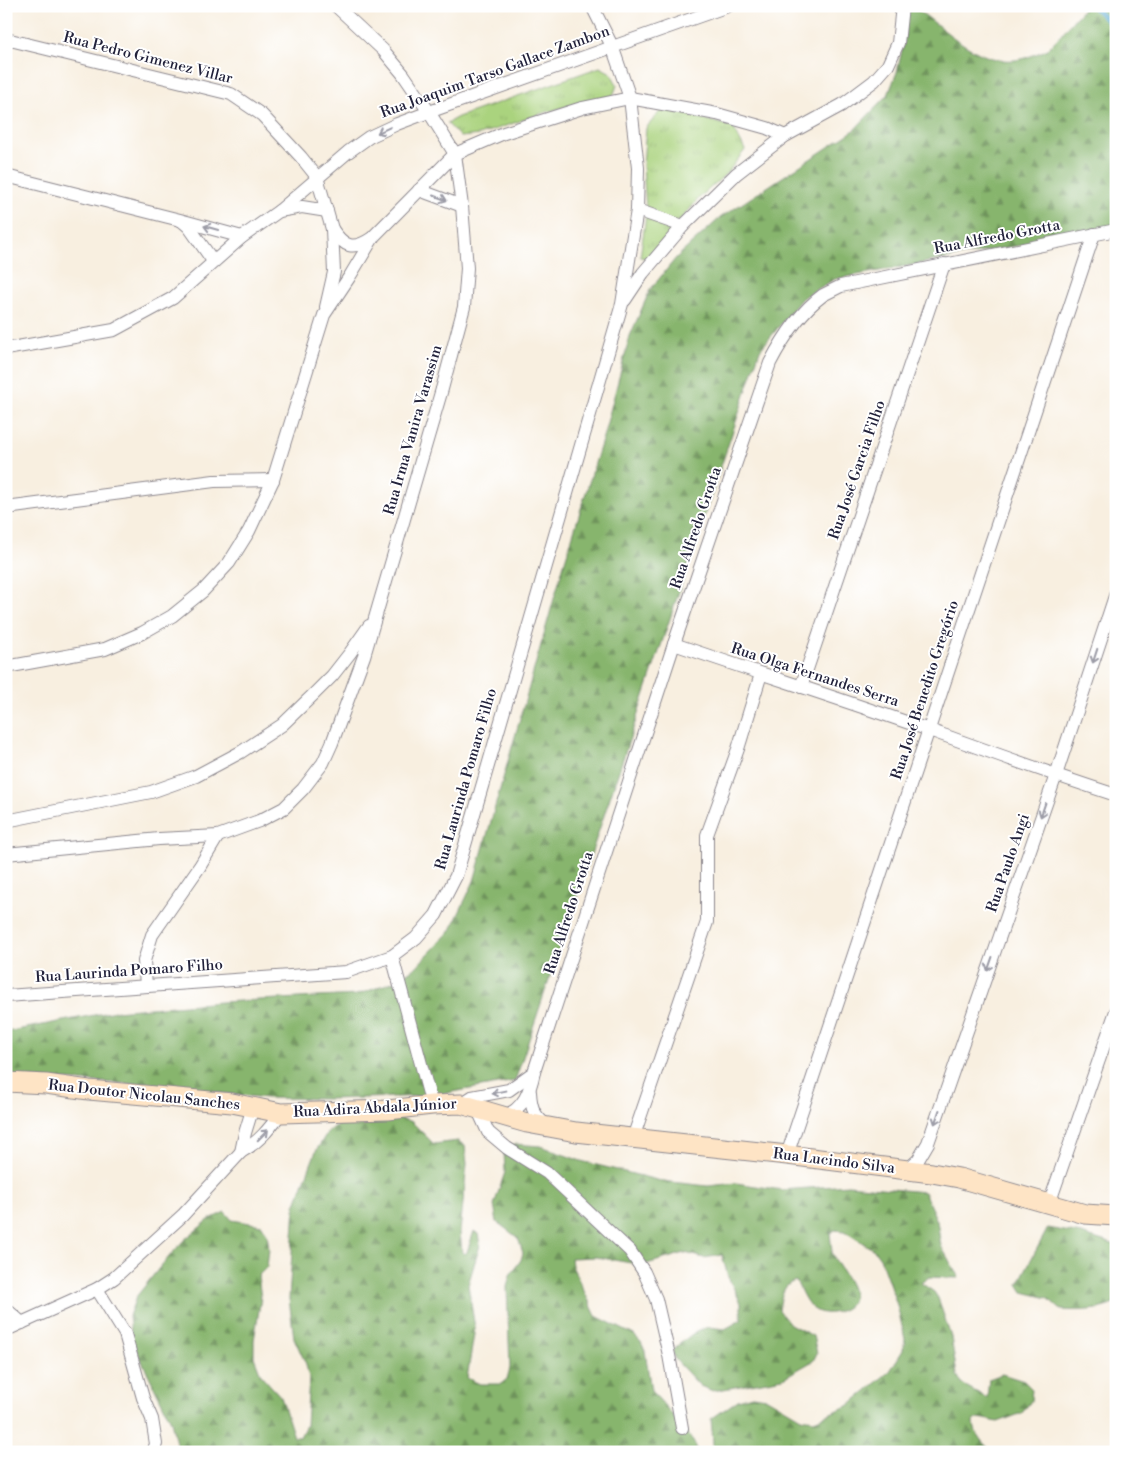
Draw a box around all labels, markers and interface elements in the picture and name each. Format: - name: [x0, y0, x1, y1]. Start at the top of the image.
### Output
- street label: Rua Joaquim Tarso Gallace Zambon: [378, 22, 612, 122]
- street label: Rua Pedro Gimenez Villar: [61, 28, 235, 88]
- one-way arrow: [377, 126, 392, 136]
- one-way arrow: [432, 194, 448, 203]
- street label: Rua Alfredo Grotta: [932, 215, 1062, 259]
- one-way arrow: [203, 223, 219, 232]
- street label: Rua Irma Vanira Varassim: [380, 343, 446, 517]
- street label: Rua José Garcia Filho: [824, 398, 890, 542]
- street label: Rua Alfredo Grotta: [666, 464, 726, 592]
- street label: Rua José Benedito Gregório: [887, 598, 963, 782]
- street label: Rua Olga Fernandes Serra: [729, 639, 902, 711]
- one-way arrow: [1090, 648, 1099, 663]
- street label: Rua Laurinda Pomaro Filho: [431, 686, 501, 872]
- one-way arrow: [1038, 802, 1048, 818]
- street label: Rua Paulo Angi: [982, 811, 1034, 915]
- street label: Rua Alfredo Grotta: [540, 849, 598, 977]
- street label: Rua Laurinda Pomaro Filho: [34, 955, 224, 987]
- one-way arrow: [985, 955, 994, 971]
- street label: Rua Doutor Nicolau Sanches: [47, 1075, 241, 1115]
- one-way arrow: [492, 1088, 508, 1098]
- street label: Rua Adira Abdala Júnior: [293, 1094, 458, 1122]
- one-way arrow: [932, 1109, 941, 1124]
- one-way arrow: [257, 1129, 269, 1141]
- street label: Rua Lucindo Silva: [772, 1144, 896, 1178]

